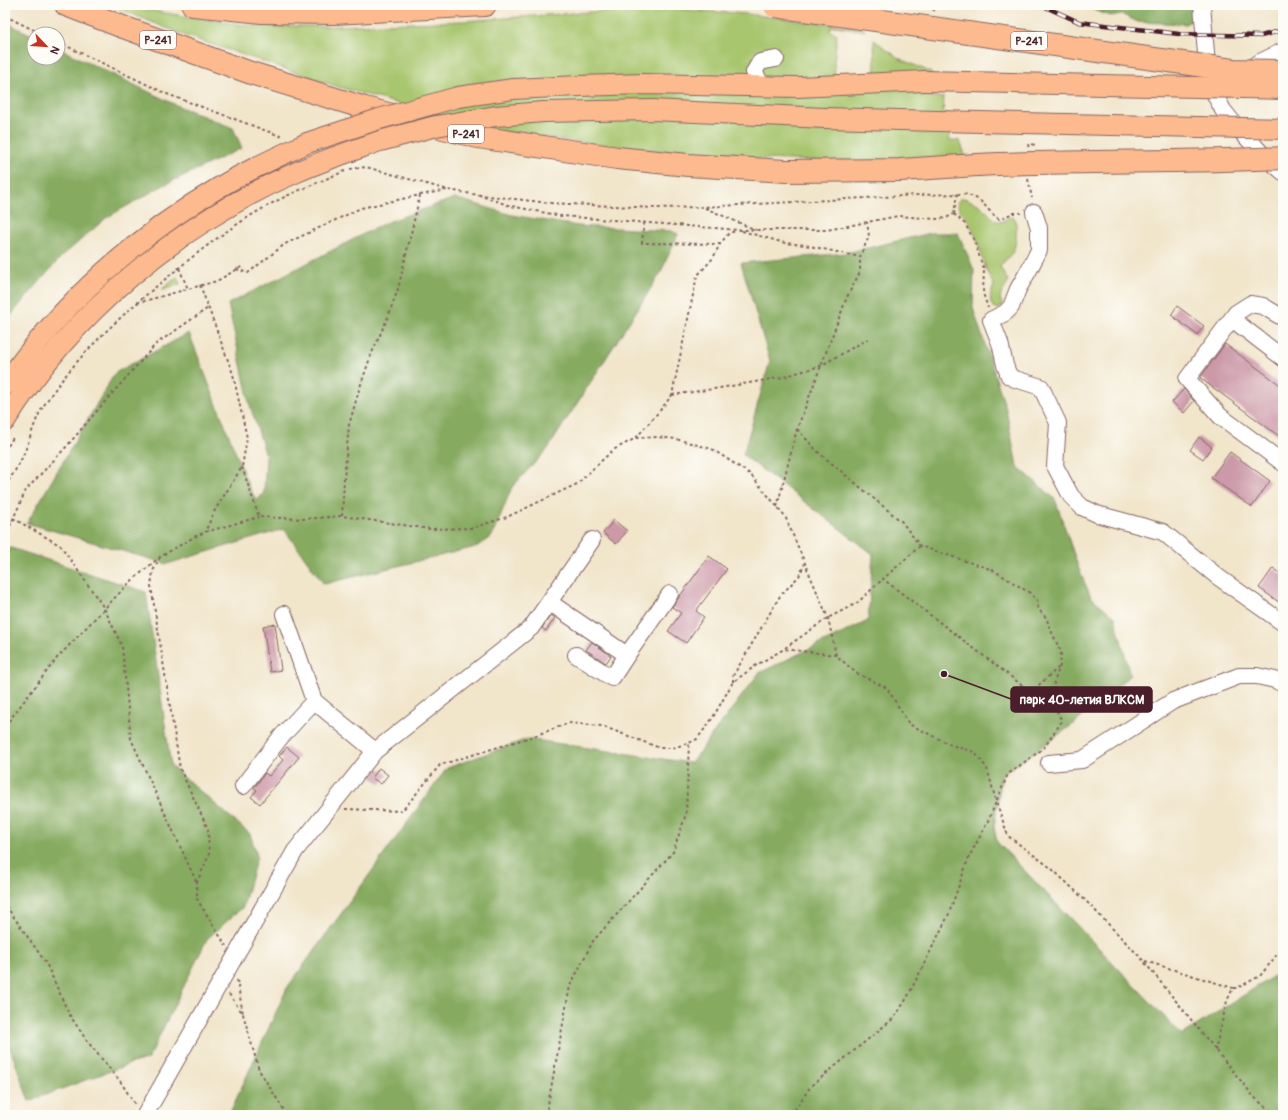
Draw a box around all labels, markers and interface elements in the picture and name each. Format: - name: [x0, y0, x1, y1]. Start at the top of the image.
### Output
- north arrow: [26, 26, 66, 66]
- road number: Р-241: [140, 31, 176, 49]
- road number: Р-241: [1011, 32, 1047, 50]
- text: N: [47, 44, 62, 57]
- road number: Р-241: [448, 125, 484, 143]
- callout: парк 40-летия ВЛКСМ: [1011, 687, 1152, 712]
- text: парк 40-летия ВЛКСМ: [1020, 692, 1144, 708]

